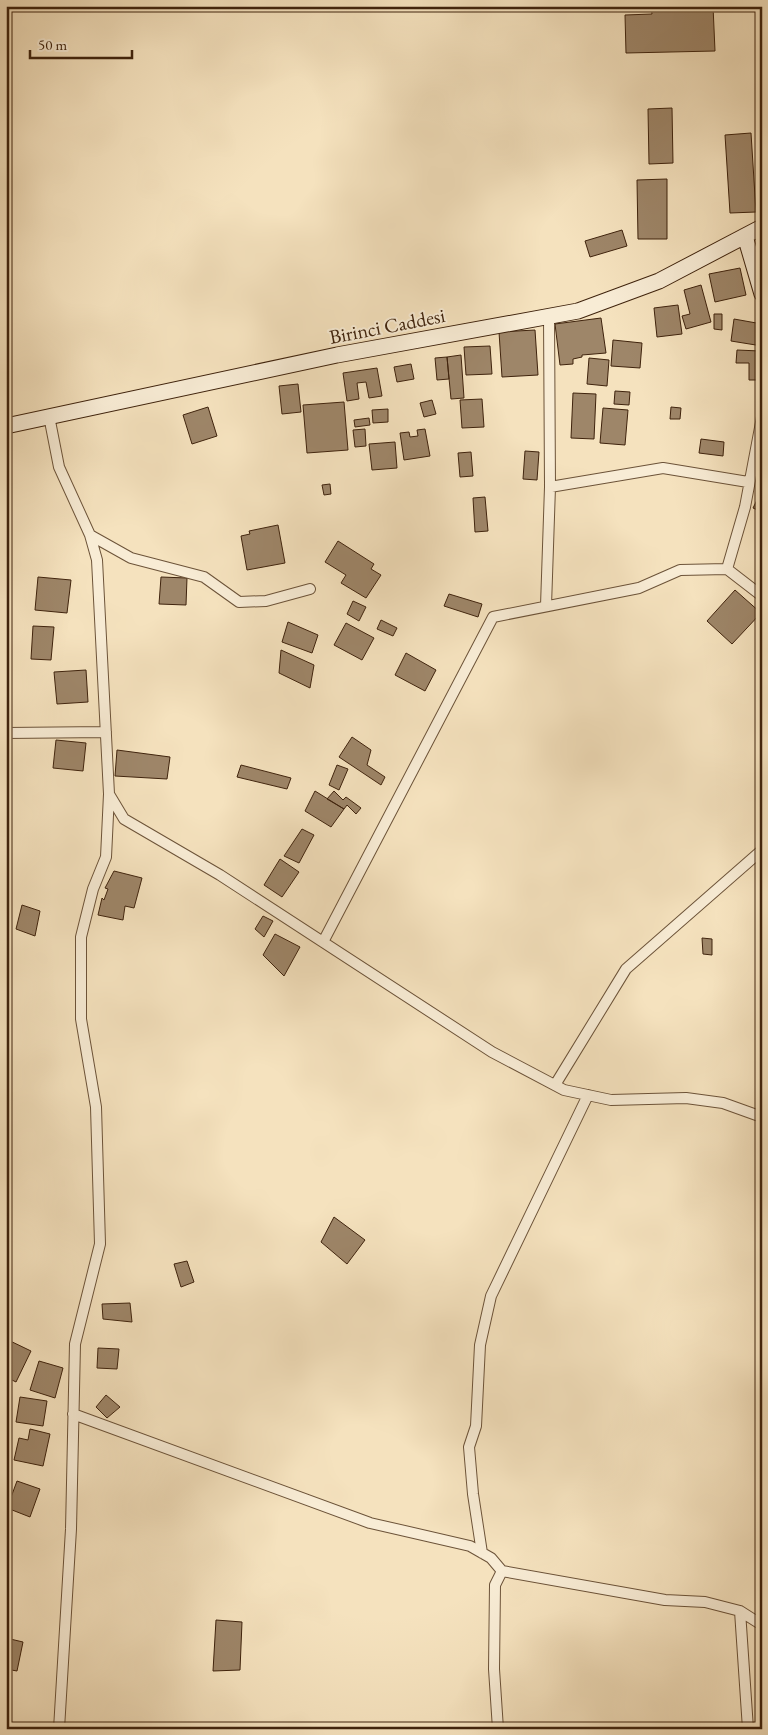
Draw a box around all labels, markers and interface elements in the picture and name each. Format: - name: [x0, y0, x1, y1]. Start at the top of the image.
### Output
- scale bar: [30, 28, 132, 60]
- text: 50 m: [38, 35, 67, 54]
- street label: Birinci Caddesi: [327, 302, 447, 350]

